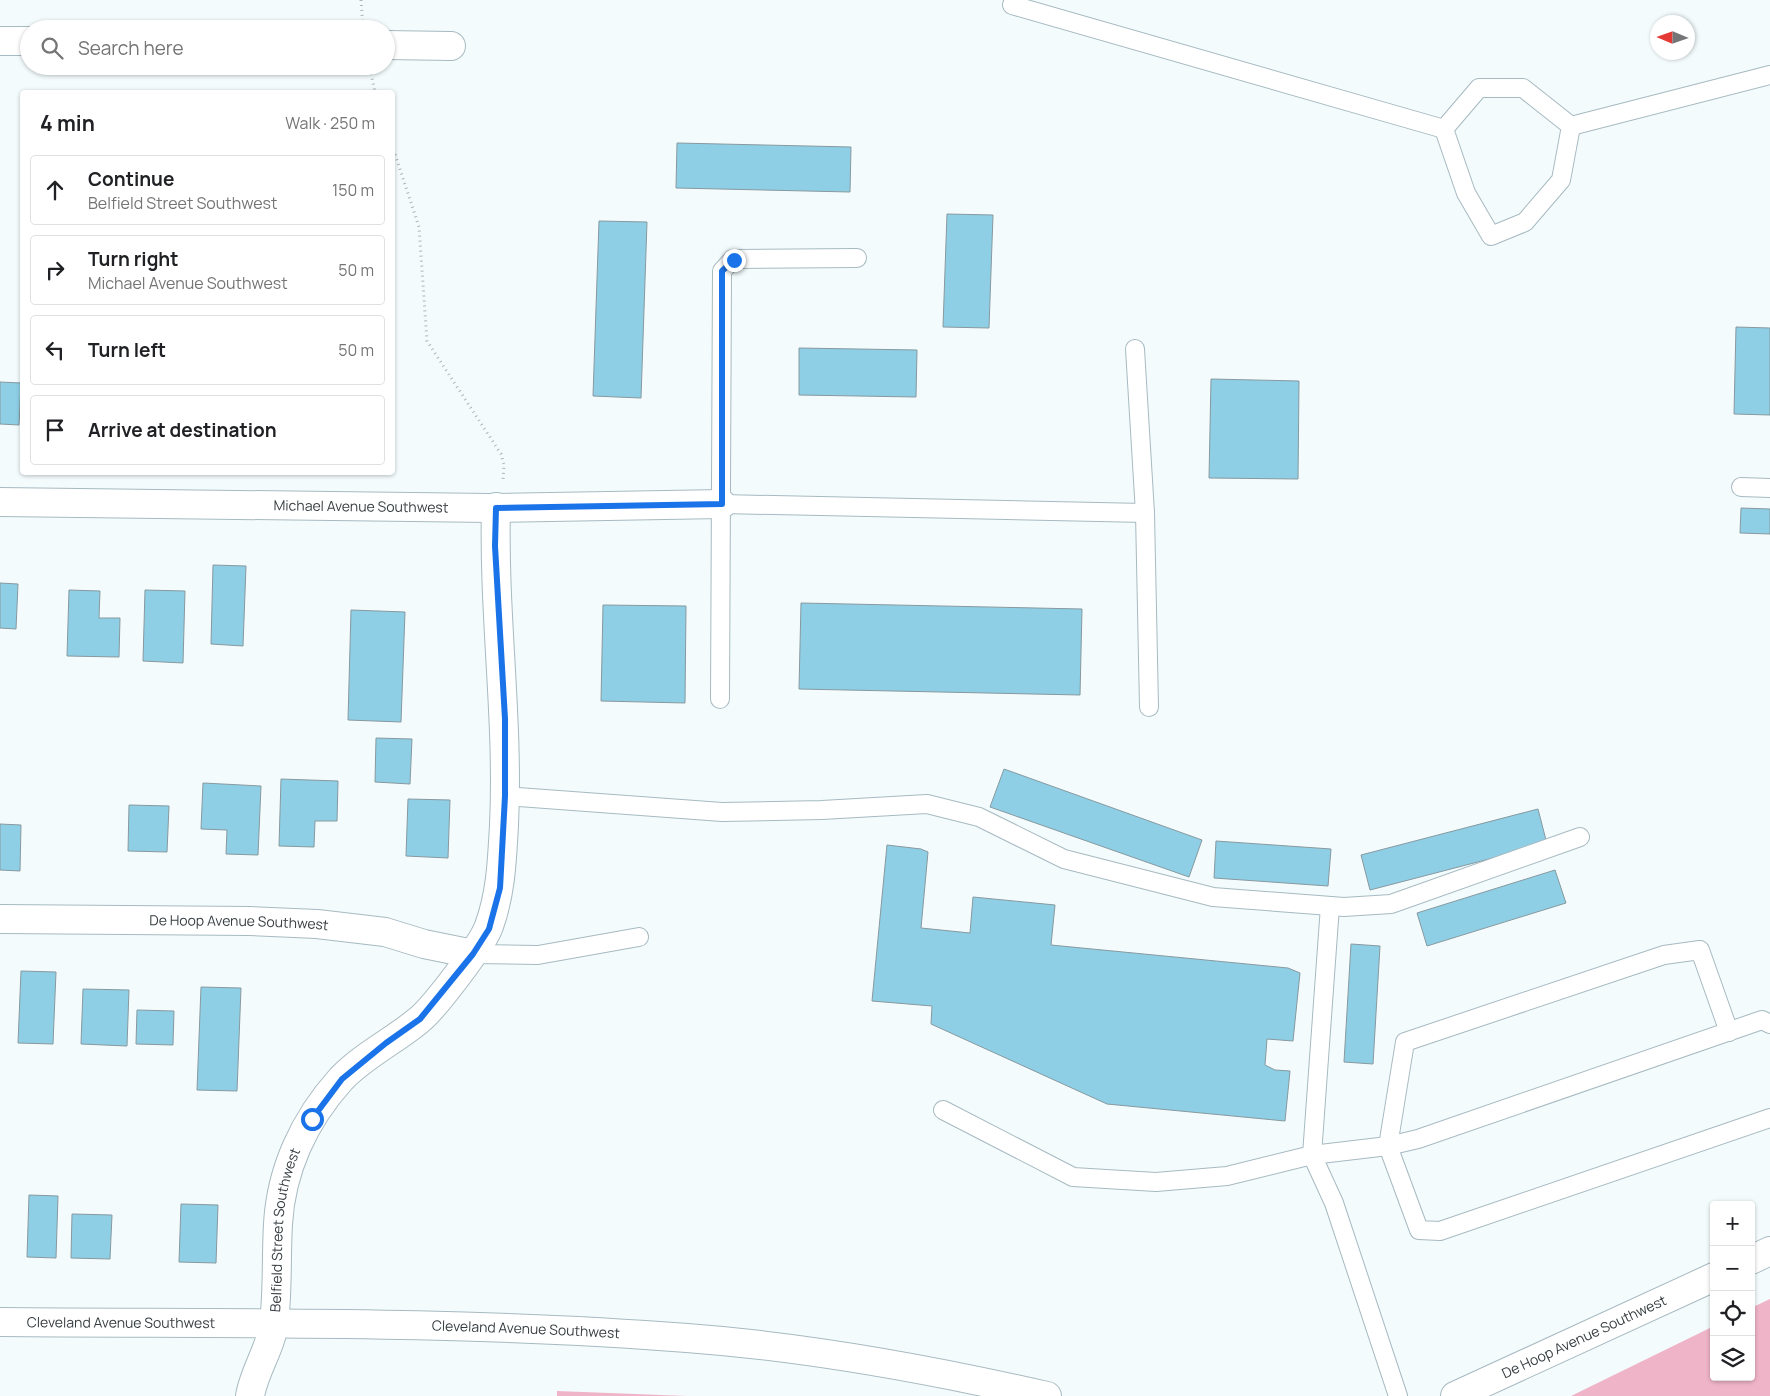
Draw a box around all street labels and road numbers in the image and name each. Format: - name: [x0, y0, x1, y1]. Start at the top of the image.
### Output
- street label: Michael Avenue Southwest: [273, 495, 449, 516]
- street label: De Hoop Avenue Southwest: [149, 910, 330, 934]
- street label: Belfield Street Southwest: [265, 1144, 304, 1313]
- street label: De Hoop Avenue Southwest: [1498, 1290, 1670, 1382]
- street label: Cleveland Avenue Southwest: [27, 1312, 216, 1332]
- street label: Cleveland Avenue Southwest: [432, 1316, 621, 1342]

